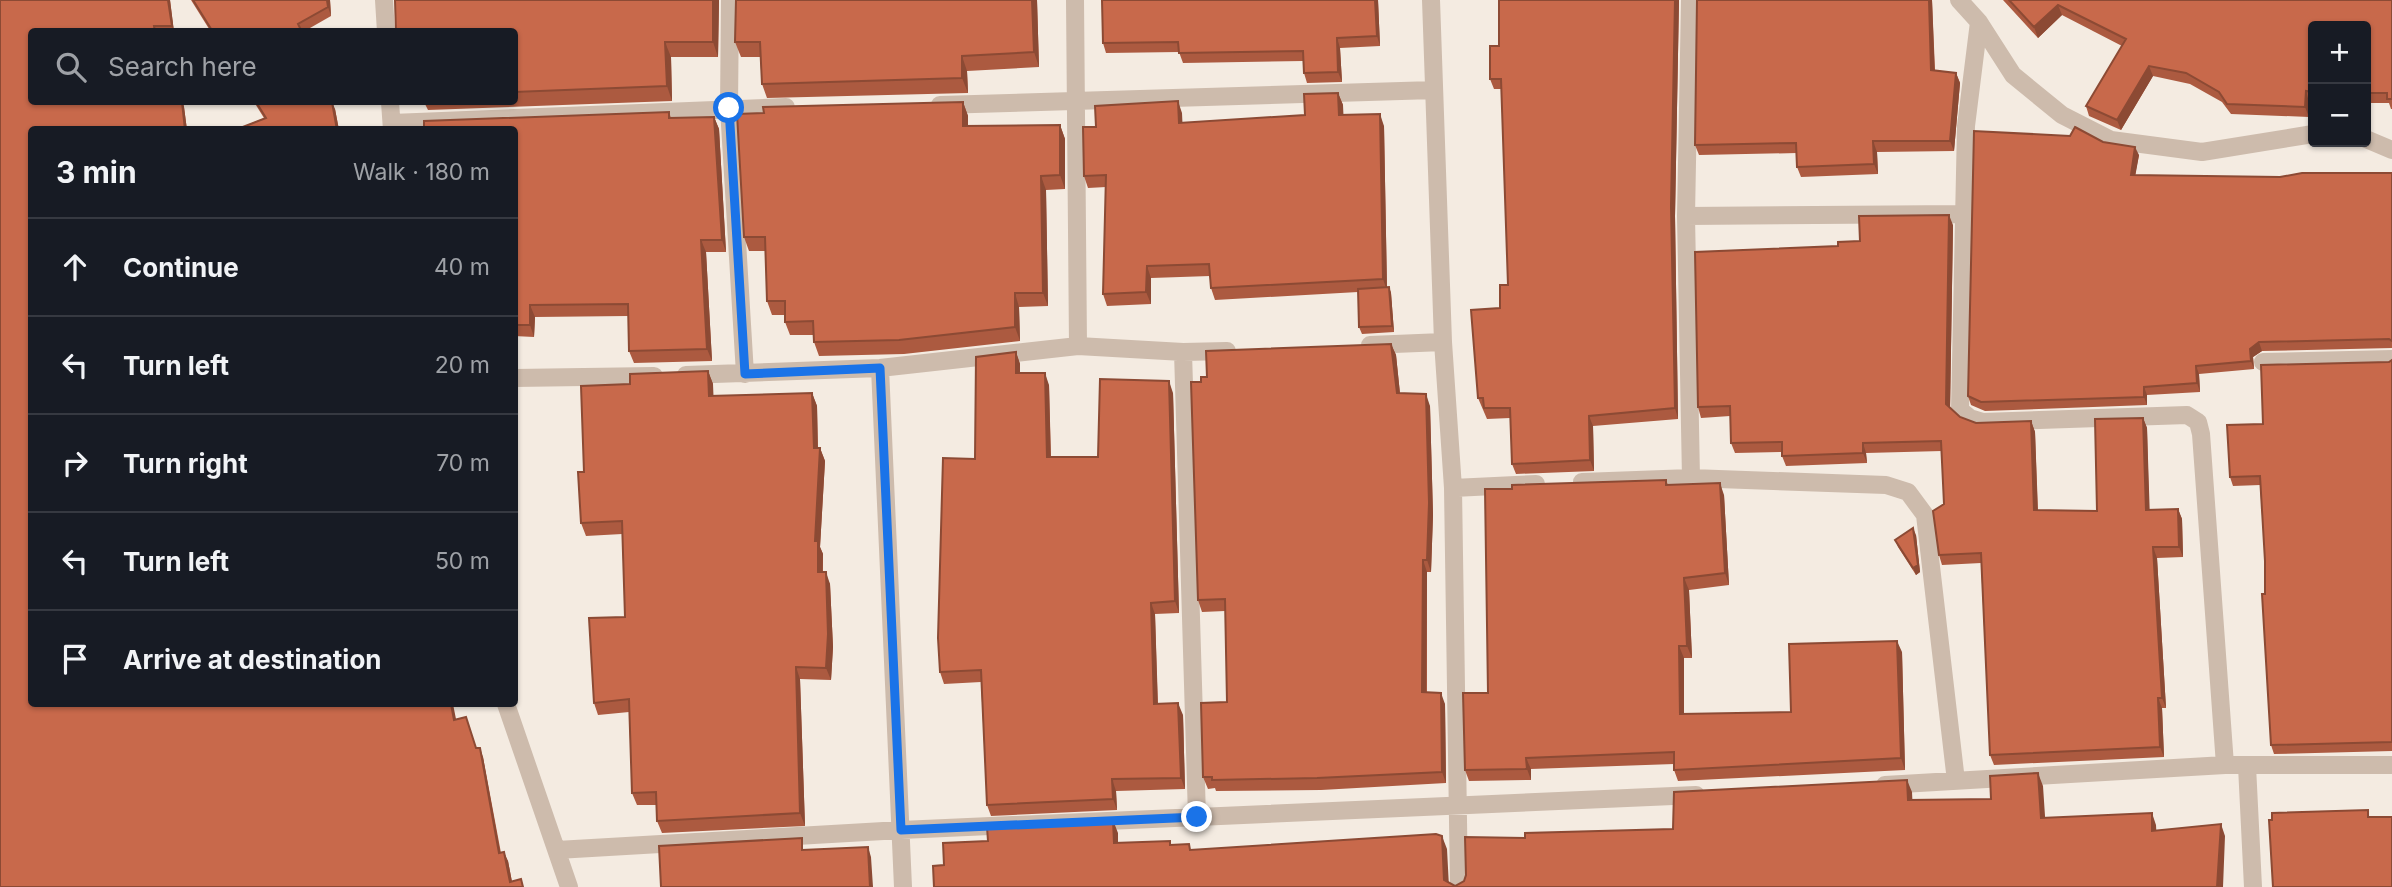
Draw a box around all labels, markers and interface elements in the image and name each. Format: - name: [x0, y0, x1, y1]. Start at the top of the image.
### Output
- map controls: [2308, 21, 2371, 147]
- button: +: [2308, 21, 2371, 84]
- search box: [28, 28, 518, 105]
- icon: search: [52, 48, 90, 86]
- text: Search here: [108, 51, 257, 82]
- button: −: [2308, 84, 2371, 147]
- route start: [713, 92, 744, 123]
- text: 3 min: [56, 154, 137, 190]
- text: Walk · 180 m: [353, 158, 490, 186]
- icon: ahead: [56, 248, 94, 286]
- text: Continue: [123, 252, 239, 283]
- text: 40 m: [434, 253, 490, 281]
- icon: left: [56, 346, 94, 384]
- text: Turn left: [123, 350, 229, 381]
- text: 20 m: [435, 351, 490, 379]
- icon: right: [56, 444, 94, 482]
- text: Turn right: [123, 448, 248, 479]
- text: 70 m: [436, 449, 490, 477]
- icon: left: [56, 542, 94, 580]
- text: Turn left: [123, 546, 229, 577]
- text: 50 m: [435, 547, 490, 575]
- icon: arrive: [56, 640, 94, 678]
- text: Arrive at destination: [123, 644, 382, 675]
- route end: [1181, 801, 1212, 832]

